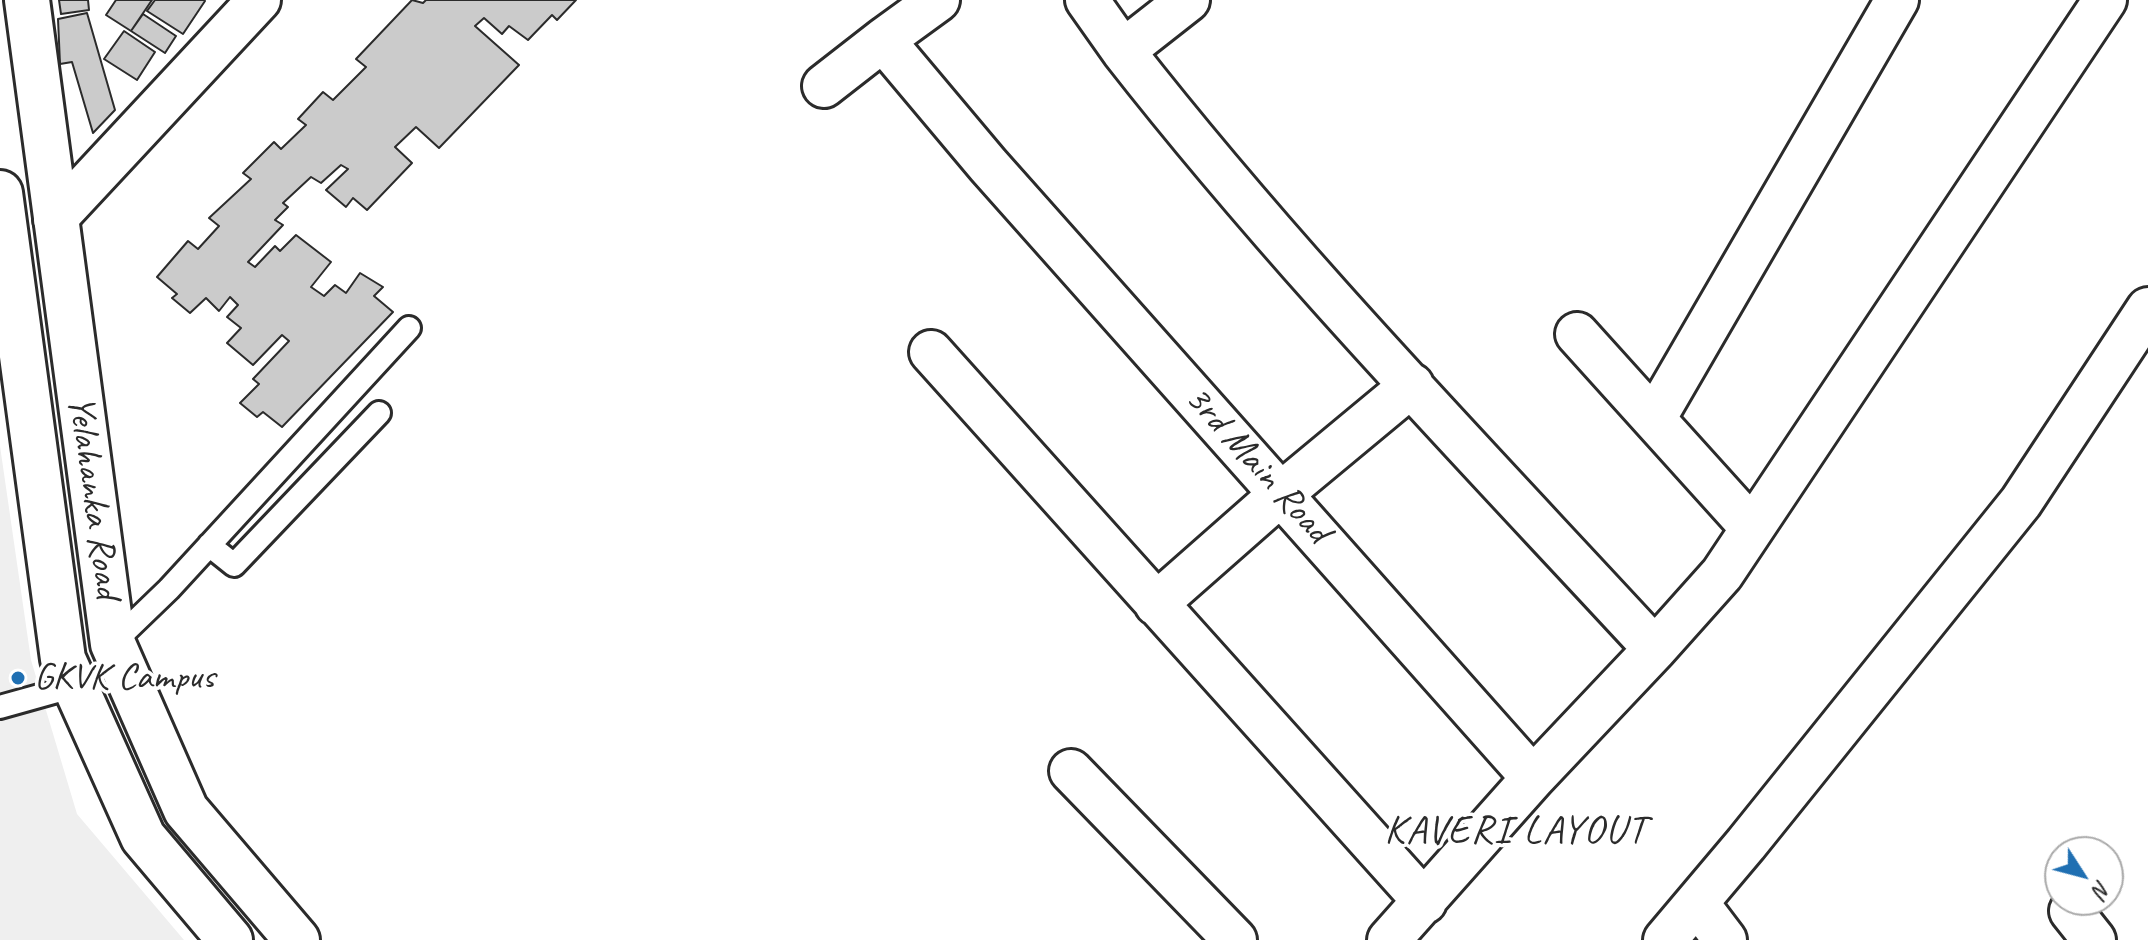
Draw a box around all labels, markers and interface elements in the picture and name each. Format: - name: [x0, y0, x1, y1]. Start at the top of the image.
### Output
- street label: 3rd Main Road: [1175, 377, 1339, 553]
- street label: Yelahanka Road: [56, 393, 130, 601]
- place label: GKVK Campus: [34, 655, 215, 701]
- marker: GKVK Campus: [9, 669, 27, 687]
- district label: KAVERI LAYOUT: [1384, 808, 1648, 856]
- north arrow: [2044, 836, 2124, 916]
- text: N: [2086, 875, 2117, 903]

